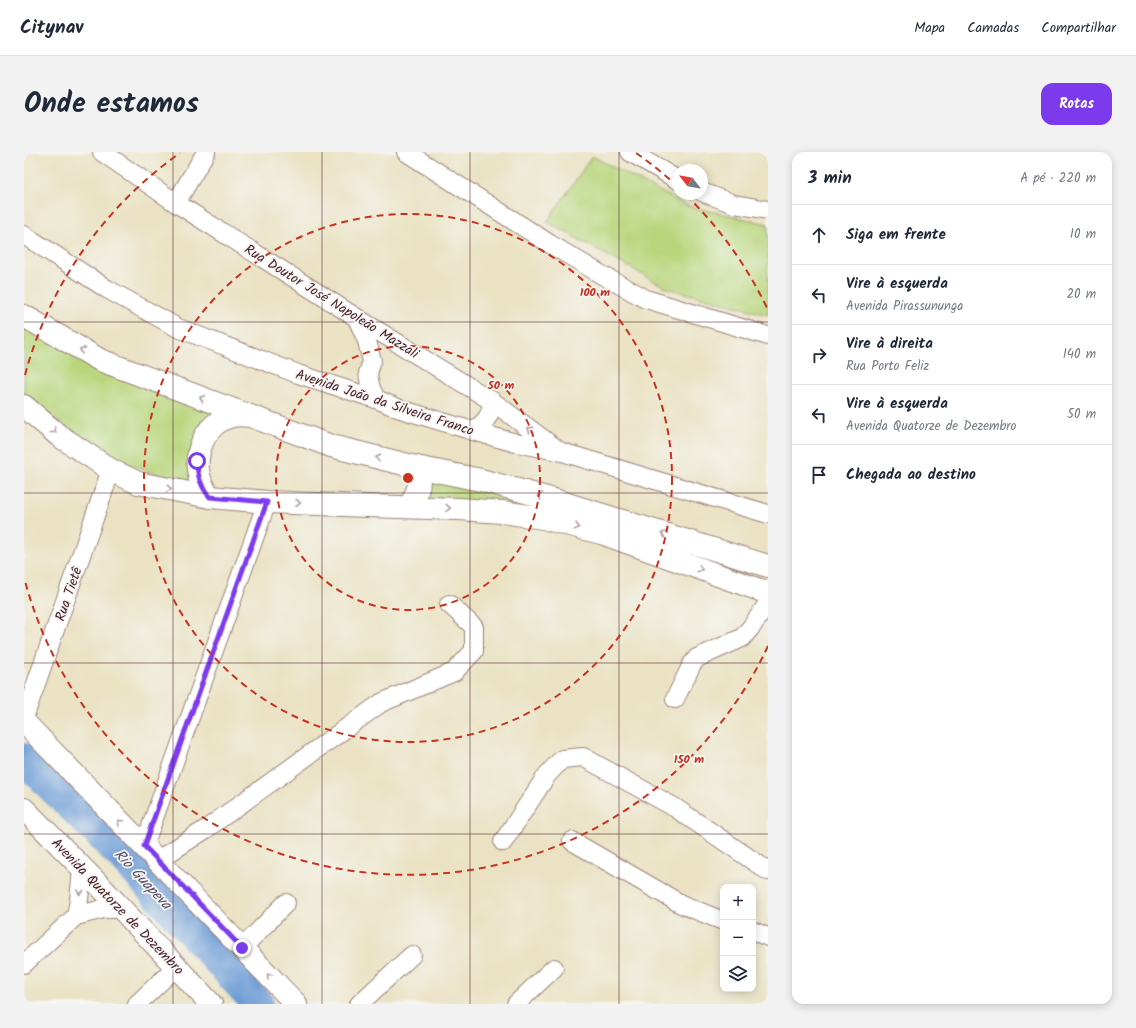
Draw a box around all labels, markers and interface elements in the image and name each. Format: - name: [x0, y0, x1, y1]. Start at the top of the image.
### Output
- text: Citynav: [20, 13, 83, 43]
- text: Mapa: [914, 17, 945, 39]
- text: Camadas: [967, 17, 1019, 39]
- text: Compartilhar: [1041, 17, 1116, 39]
- text: Onde estamos: [24, 82, 199, 127]
- button: Rotas: [1041, 83, 1112, 125]
- north arrow: [672, 164, 708, 200]
- text: 3 min: [808, 165, 852, 192]
- text: A pé · 220 m: [1020, 168, 1096, 189]
- text: Siga em frente: [846, 223, 946, 247]
- icon: ahead: [808, 224, 830, 246]
- text: 10 m: [1070, 224, 1096, 245]
- street label: Rua Doutor José Napoleão Mazzali: [240, 239, 424, 365]
- text: Vire à esquerda: [846, 272, 948, 296]
- text: 100 m: [580, 283, 610, 302]
- icon: left: [808, 284, 830, 306]
- text: 20 m: [1066, 284, 1096, 305]
- text: Avenida Pirassununga: [846, 296, 963, 317]
- text: Vire à direita: [846, 332, 933, 356]
- icon: right: [808, 344, 830, 366]
- text: 140 m: [1063, 344, 1096, 365]
- one-way arrow: [79, 347, 86, 354]
- text: Rua Porto Feliz: [846, 356, 929, 377]
- street label: Avenida João da Silveira Franco: [293, 364, 477, 442]
- text: 50 m: [487, 376, 515, 395]
- text: Vire à esquerda: [846, 392, 948, 416]
- one-way arrow: [199, 394, 206, 402]
- icon: left: [808, 404, 830, 426]
- text: 50 m: [1067, 404, 1096, 425]
- text: Avenida Quatorze de Dezembro: [846, 416, 1016, 437]
- one-way arrow: [50, 427, 57, 434]
- one-way arrow: [528, 427, 535, 434]
- route start: [188, 452, 206, 470]
- one-way arrow: [375, 454, 382, 463]
- text: Chegada ao destino: [846, 463, 976, 487]
- icon: arrive: [808, 464, 830, 486]
- centre of rings: [401, 471, 415, 485]
- one-way arrow: [166, 484, 172, 492]
- one-way arrow: [536, 492, 543, 501]
- one-way arrow: [295, 499, 301, 507]
- one-way arrow: [445, 504, 451, 512]
- one-way arrow: [573, 522, 580, 531]
- one-way arrow: [661, 530, 668, 539]
- street label: Rua Tietê: [49, 564, 89, 624]
- one-way arrow: [696, 564, 703, 572]
- text: 150 m: [674, 750, 704, 769]
- one-way arrow: [118, 819, 125, 826]
- street label: Avenida Quatorze de Dezembro: [46, 833, 189, 980]
- water label: Rio Guapeva: [108, 844, 178, 916]
- map controls: [720, 884, 756, 992]
- button: +: [720, 884, 756, 920]
- one-way arrow: [76, 889, 85, 895]
- button: −: [720, 920, 756, 956]
- route end: [233, 939, 251, 957]
- button: layers: [720, 956, 756, 992]
- one-way arrow: [266, 973, 273, 981]

